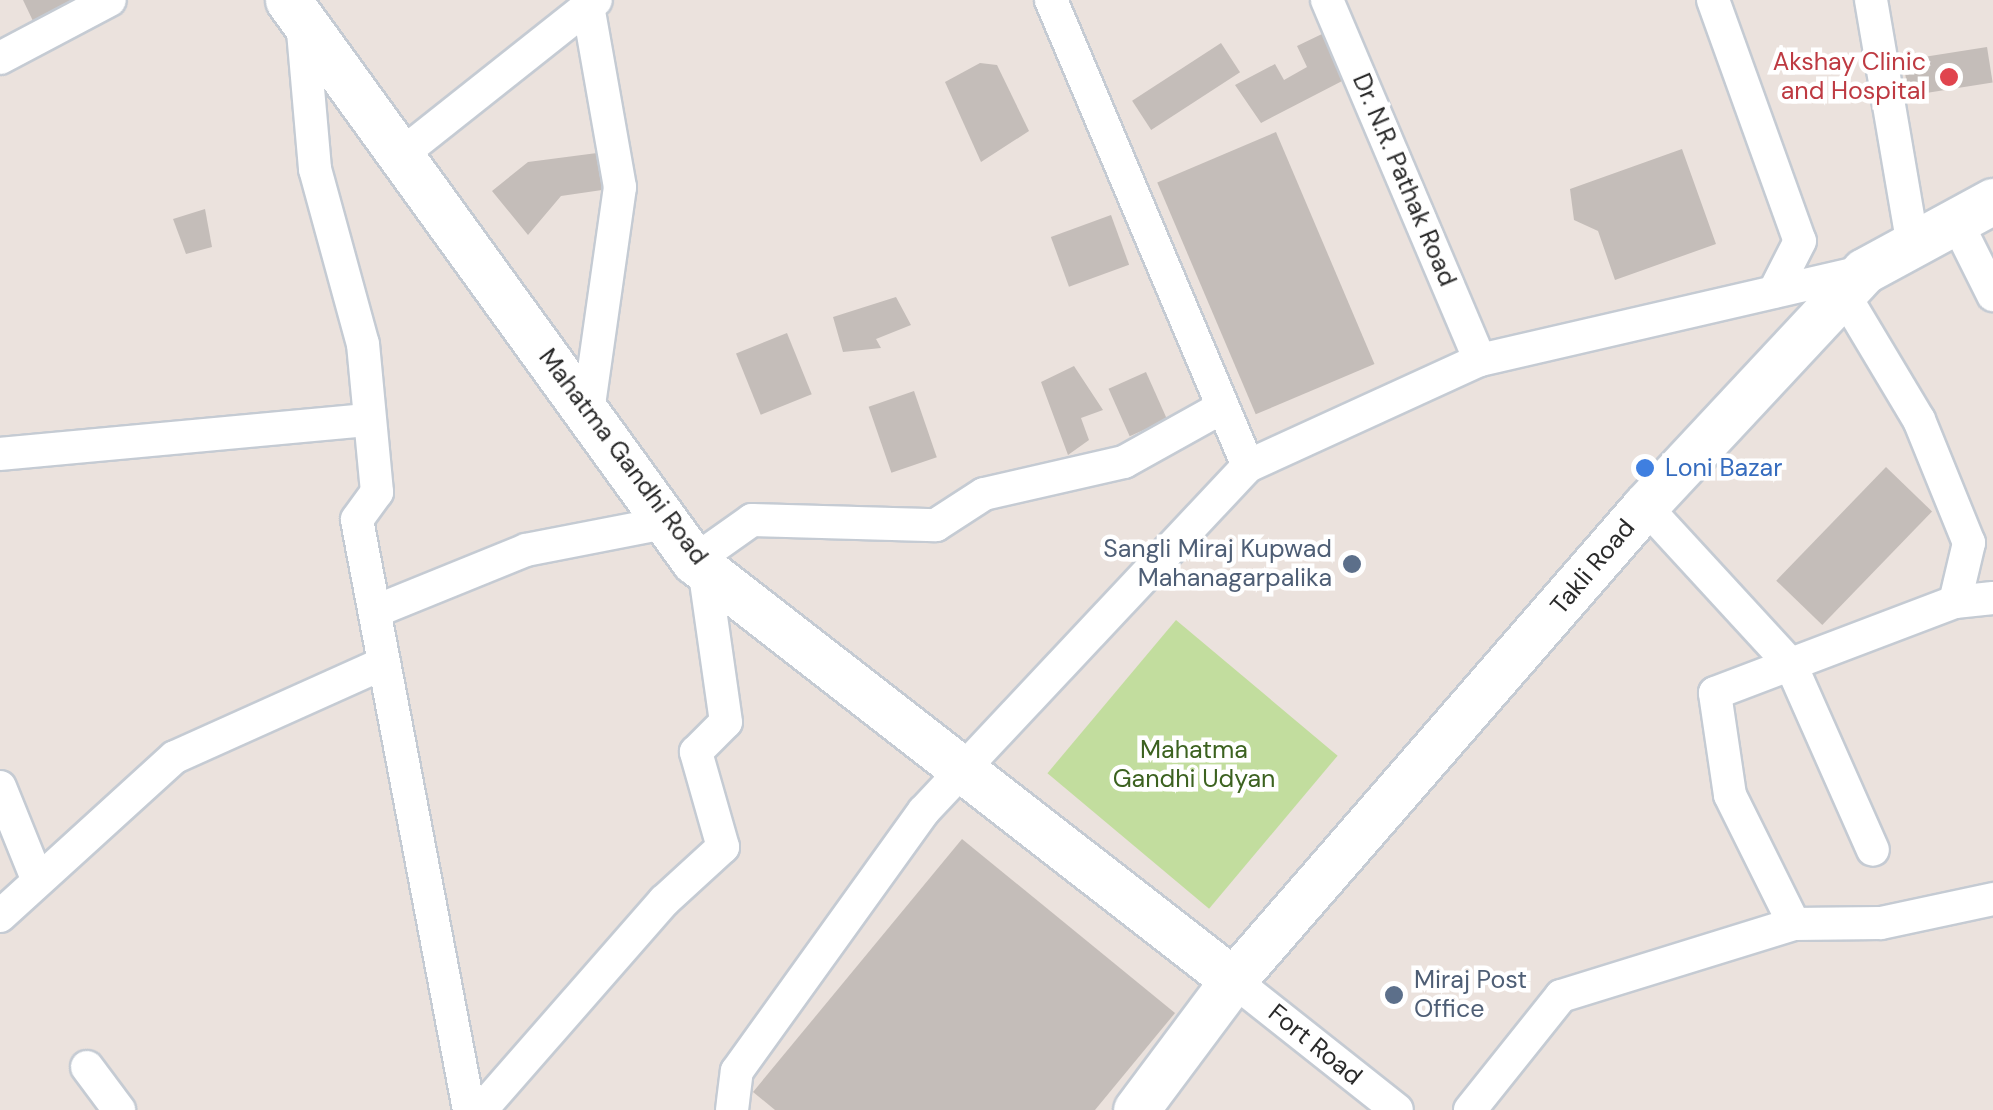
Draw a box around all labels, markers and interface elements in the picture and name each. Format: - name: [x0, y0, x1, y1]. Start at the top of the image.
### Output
- place label: Akshay Clinic and Hospital: [1773, 48, 1926, 107]
- marker: Akshay Clinic and Hospital: [1936, 64, 1962, 90]
- street label: Dr. N.R. Pathak Road: [1346, 69, 1462, 291]
- street label: Mahatma Gandhi Road: [532, 343, 714, 571]
- place label: Loni Bazar: [1665, 453, 1782, 483]
- marker: Loni Bazar: [1634, 457, 1656, 479]
- street label: Takli Road: [1545, 513, 1641, 621]
- place label: Sangli Miraj Kupwad Mahanagarpalika: [1103, 535, 1332, 594]
- marker: Sangli Miraj Kupwad Mahanagarpalika: [1341, 553, 1363, 575]
- park label: Mahatma Gandhi Udyan: [1113, 736, 1275, 795]
- place label: Miraj Post Office: [1414, 966, 1527, 1025]
- marker: Miraj Post Office: [1383, 984, 1405, 1006]
- street label: Fort Road: [1262, 998, 1368, 1092]

